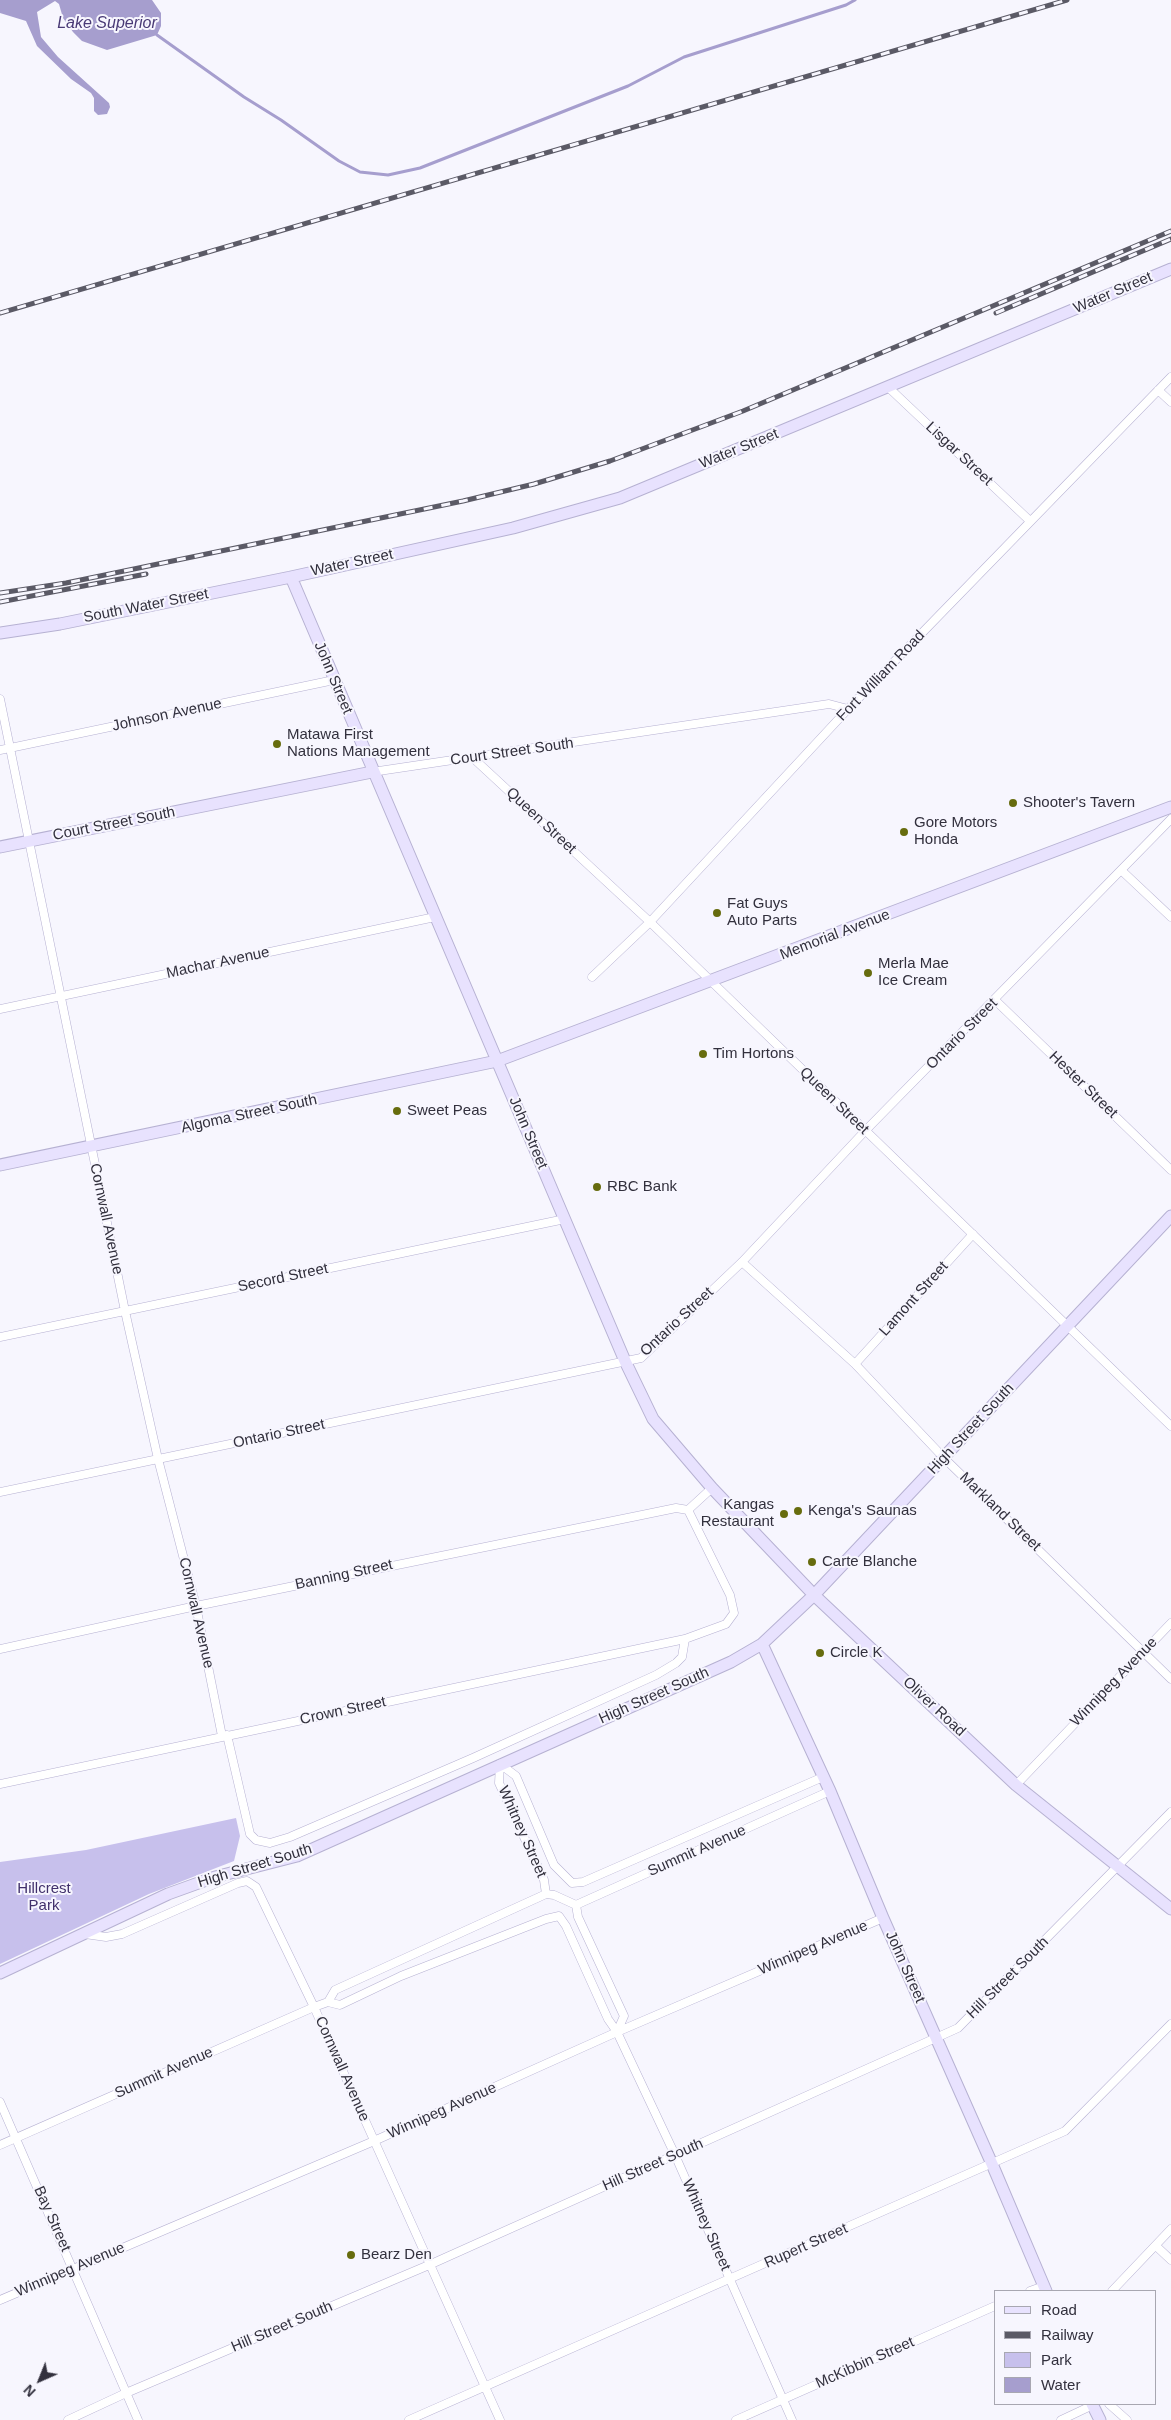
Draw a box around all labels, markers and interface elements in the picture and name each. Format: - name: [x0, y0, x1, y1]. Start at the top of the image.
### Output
- water label: Lake Superior: [57, 14, 157, 34]
- street label: Water Street: [1071, 268, 1155, 318]
- street label: Lisgar Street: [922, 418, 996, 490]
- street label: Water Street: [697, 425, 781, 473]
- street label: Water Street: [309, 546, 395, 580]
- street label: South Water Street: [82, 585, 210, 627]
- street label: Fort William Road: [833, 627, 929, 725]
- street label: John Street: [310, 639, 356, 717]
- street label: Johnson Avenue: [111, 695, 223, 735]
- place label: Matawa First Nations Management: [287, 726, 430, 761]
- street label: Court Street South: [449, 734, 575, 770]
- marker: Matawa First Nations Management: [271, 738, 283, 750]
- street label: Queen Street: [502, 784, 580, 858]
- place label: Shooter's Tavern: [1023, 794, 1135, 812]
- marker: Shooter's Tavern: [1007, 797, 1019, 809]
- street label: Court Street South: [51, 803, 177, 845]
- place label: Gore Motors Honda: [914, 814, 997, 849]
- marker: Gore Motors Honda: [898, 826, 910, 838]
- place label: Fat Guys Auto Parts: [727, 895, 797, 930]
- street label: Memorial Avenue: [777, 906, 893, 964]
- marker: Fat Guys Auto Parts: [711, 907, 723, 919]
- street label: Machar Avenue: [165, 943, 271, 983]
- place label: Merla Mae Ice Cream: [878, 955, 949, 990]
- marker: Merla Mae Ice Cream: [862, 967, 874, 979]
- street label: Ontario Street: [923, 995, 1001, 1073]
- place label: Tim Hortons: [713, 1045, 794, 1063]
- marker: Tim Hortons: [697, 1048, 709, 1060]
- street label: Hester Street: [1045, 1048, 1121, 1122]
- street label: Queen Street: [796, 1064, 872, 1138]
- street label: Algoma Street South: [179, 1091, 319, 1137]
- street label: John Street: [505, 1094, 551, 1172]
- place label: Sweet Peas: [407, 1102, 487, 1120]
- marker: Sweet Peas: [391, 1105, 403, 1117]
- street label: Cornwall Avenue: [85, 1162, 127, 1276]
- place label: RBC Bank: [607, 1178, 677, 1196]
- marker: RBC Bank: [591, 1181, 603, 1193]
- street label: Lamont Street: [876, 1258, 952, 1340]
- street label: Secord Street: [236, 1260, 330, 1296]
- street label: Ontario Street: [637, 1284, 717, 1360]
- street label: High Street South: [924, 1380, 1018, 1478]
- street label: Ontario Street: [231, 1415, 327, 1453]
- street label: Markland Street: [956, 1469, 1044, 1555]
- place label: Kangas Restaurant: [701, 1496, 774, 1531]
- place label: Kenga's Saunas: [808, 1502, 917, 1520]
- marker: Kenga's Saunas: [792, 1505, 804, 1517]
- marker: Kangas Restaurant: [778, 1508, 790, 1520]
- place label: Carte Blanche: [822, 1553, 917, 1571]
- street label: Cornwall Avenue: [175, 1556, 217, 1670]
- street label: Banning Street: [294, 1556, 394, 1594]
- marker: Carte Blanche: [806, 1556, 818, 1568]
- street label: Winnipeg Avenue: [1067, 1634, 1161, 1730]
- place label: Circle K: [830, 1644, 883, 1662]
- marker: Circle K: [814, 1647, 826, 1659]
- street label: High Street South: [596, 1664, 712, 1728]
- street label: Oliver Road: [899, 1673, 969, 1741]
- street label: Crown Street: [298, 1693, 388, 1729]
- street label: Whitney Street: [494, 1783, 550, 1881]
- street label: Summit Avenue: [645, 1821, 749, 1881]
- street label: High Street South: [196, 1840, 314, 1892]
- park label: Hillcrest Park: [17, 1880, 71, 1915]
- street label: Winnipeg Avenue: [755, 1917, 871, 1979]
- street label: John Street: [881, 1928, 929, 2006]
- street label: Hill Street South: [963, 1933, 1053, 2023]
- street label: Cornwall Avenue: [311, 2014, 373, 2124]
- street label: Summit Avenue: [112, 2043, 216, 2103]
- street label: Winnipeg Avenue: [385, 2079, 499, 2143]
- street label: Hill Street South: [600, 2135, 706, 2195]
- street label: Whitney Street: [678, 2176, 734, 2274]
- street label: Bay Street: [30, 2183, 74, 2255]
- street label: Rupert Street: [762, 2220, 850, 2272]
- street label: Winnipeg Avenue: [12, 2239, 128, 2301]
- place label: Bearz Den: [361, 2246, 432, 2264]
- marker: Bearz Den: [345, 2249, 357, 2261]
- legend: [994, 2290, 1156, 2405]
- street label: Hill Street South: [229, 2298, 335, 2356]
- text: Road: [1041, 2301, 1077, 2318]
- text: Railway: [1041, 2326, 1094, 2343]
- street label: McKibbin Street: [813, 2333, 917, 2393]
- text: Park: [1041, 2351, 1072, 2368]
- north arrow: [15, 2355, 65, 2405]
- text: Water: [1041, 2376, 1080, 2393]
- text: N: [20, 2382, 39, 2400]

